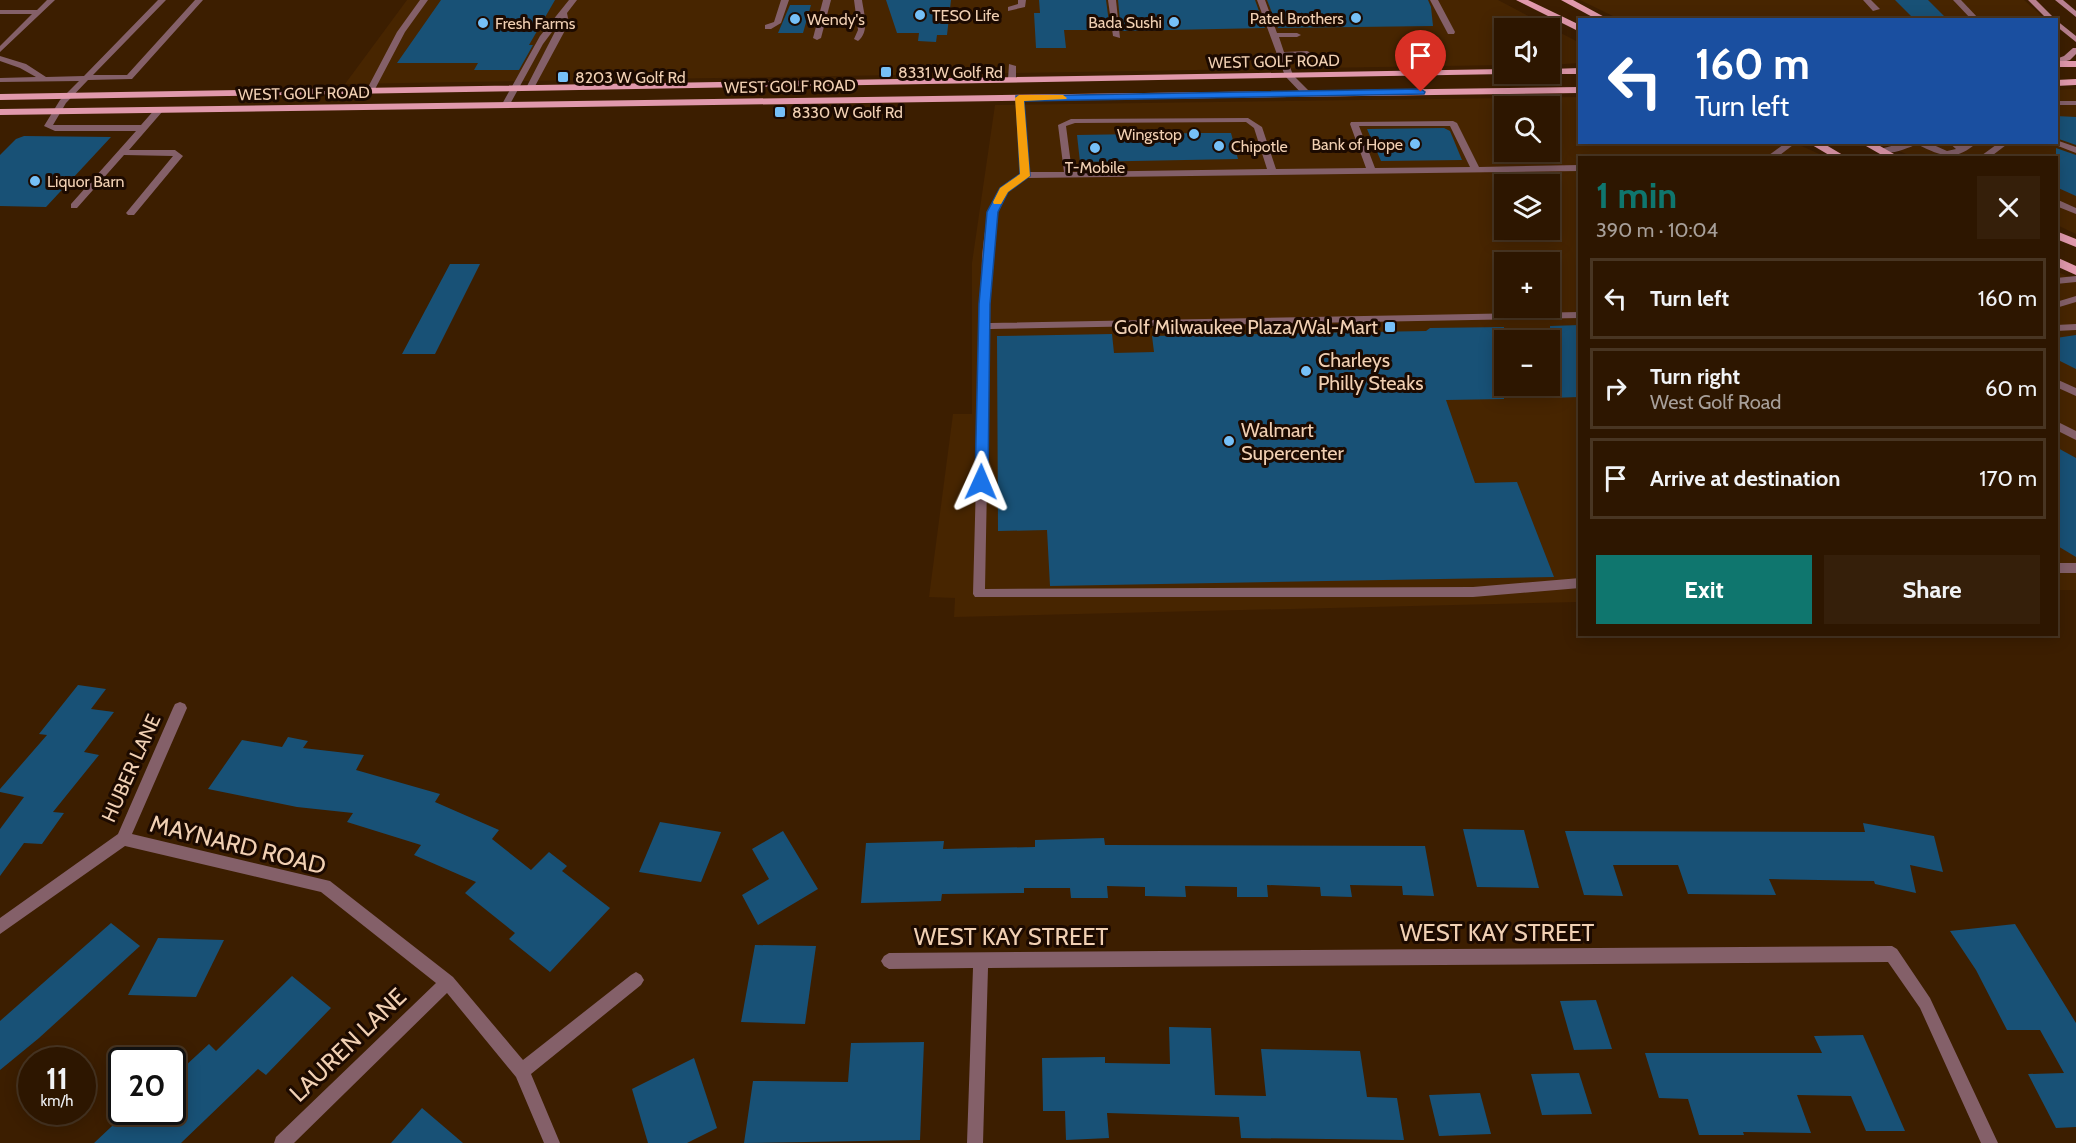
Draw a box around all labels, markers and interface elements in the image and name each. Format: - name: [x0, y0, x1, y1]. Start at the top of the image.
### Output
- place label: TESO Life: [932, 6, 999, 25]
- marker: TESO Life: [913, 8, 927, 22]
- place label: Patel Brothers: [1250, 9, 1344, 28]
- place label: Wendy's: [807, 10, 865, 29]
- marker: Patel Brothers: [1349, 11, 1363, 25]
- marker: Wendy's: [788, 12, 802, 26]
- place label: Bada Sushi: [1088, 13, 1162, 32]
- place label: Fresh Farms: [495, 14, 576, 33]
- marker: Bada Sushi: [1167, 15, 1181, 29]
- marker: Fresh Farms: [476, 16, 490, 30]
- map controls: [1494, 18, 1560, 396]
- button: sound: [1494, 18, 1560, 84]
- pin: [1395, 30, 1446, 92]
- text: 160 m: [1695, 38, 1810, 90]
- icon: arrive: [1404, 39, 1437, 72]
- icon: left: [1596, 42, 1674, 120]
- street label: WEST GOLF ROAD: [1208, 51, 1340, 72]
- place label: 8331 W Golf Rd: [898, 63, 1003, 82]
- marker: 8331 W Golf Rd: [879, 65, 893, 79]
- place label: 8203 W Golf Rd: [575, 68, 686, 87]
- marker: 8203 W Golf Rd: [556, 70, 570, 84]
- street label: WEST GOLF ROAD: [724, 76, 856, 97]
- street label: WEST GOLF ROAD: [238, 83, 370, 104]
- text: Turn left: [1695, 90, 1789, 123]
- button: search: [1494, 96, 1560, 162]
- place label: 8330 W Golf Rd: [792, 103, 903, 122]
- marker: 8330 W Golf Rd: [773, 105, 787, 119]
- place label: Wingstop: [1117, 125, 1182, 144]
- marker: Wingstop: [1187, 127, 1201, 141]
- place label: Bank of Hope: [1311, 135, 1403, 154]
- place label: Chipotle: [1231, 137, 1288, 156]
- marker: Bank of Hope: [1408, 137, 1422, 151]
- marker: Chipotle: [1212, 139, 1226, 153]
- marker: T-Mobile: [1088, 141, 1102, 155]
- place label: T-Mobile: [1065, 158, 1125, 177]
- place label: Liquor Barn: [47, 172, 124, 191]
- text: 1 min: [1596, 173, 1677, 217]
- marker: Liquor Barn: [28, 174, 42, 188]
- button: layers: [1494, 174, 1560, 240]
- button: close: [1977, 176, 2040, 239]
- text: 390 m · 10:04: [1596, 218, 1718, 242]
- button: +: [1494, 252, 1560, 318]
- icon: left: [1599, 282, 1632, 315]
- text: Turn left: [1650, 285, 1729, 312]
- text: 160 m: [1978, 285, 2037, 312]
- place label: Golf Milwaukee Plaza/Wal-Mart: [1114, 315, 1378, 339]
- marker: Golf Milwaukee Plaza/Wal-Mart: [1383, 320, 1397, 334]
- button: −: [1494, 330, 1560, 396]
- place label: Charleys Philly Steaks: [1318, 348, 1423, 395]
- text: Turn right: [1650, 363, 1740, 390]
- marker: Charleys Philly Steaks: [1299, 364, 1313, 378]
- icon: right: [1599, 372, 1632, 405]
- text: 60 m: [1985, 375, 2037, 402]
- text: West Golf Road: [1650, 390, 1781, 414]
- place label: Walmart Supercenter: [1241, 418, 1345, 465]
- marker: Walmart Supercenter: [1222, 434, 1236, 448]
- position arrow: [949, 450, 1013, 514]
- icon: arrive: [1599, 462, 1632, 495]
- text: Arrive at destination: [1650, 465, 1840, 492]
- text: 170 m: [1979, 465, 2037, 492]
- button: Exit: [1596, 555, 1812, 624]
- button: Share: [1824, 555, 2040, 624]
- street label: HUBER LANE: [97, 710, 165, 826]
- street label: MAYNARD ROAD: [147, 809, 329, 880]
- street label: WEST KAY STREET: [1400, 918, 1595, 947]
- street label: WEST KAY STREET: [914, 922, 1109, 951]
- street label: LAUREN LANE: [283, 982, 412, 1107]
- speed limit sign: 20: [108, 1047, 186, 1125]
- text: 11: [46, 1060, 68, 1097]
- text: km/h: [41, 1092, 73, 1110]

